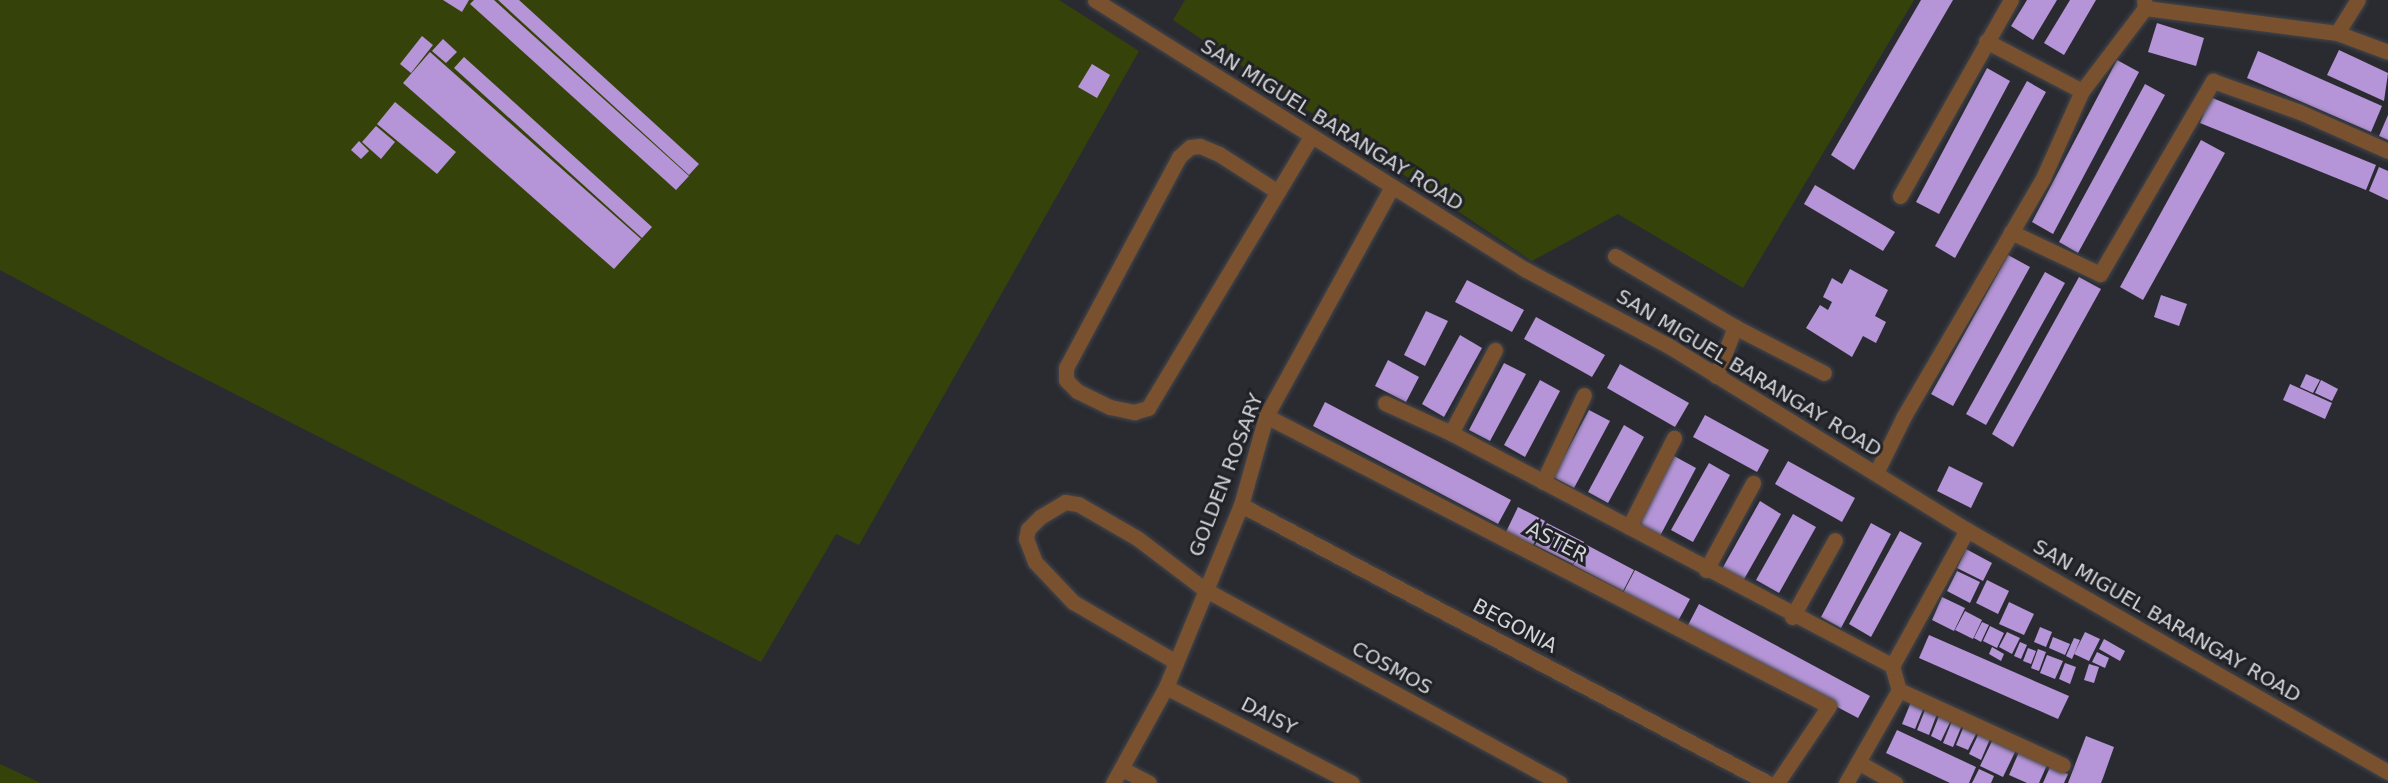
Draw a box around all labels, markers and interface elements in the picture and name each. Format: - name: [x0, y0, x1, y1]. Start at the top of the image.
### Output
- street label: SAN MIGUEL BARANGAY ROAD: [1196, 34, 1468, 216]
- street label: SAN MIGUEL BARANGAY ROAD: [1612, 284, 1886, 462]
- street label: GOLDEN ROSARY: [1184, 390, 1268, 560]
- street label: ASTER: [1523, 517, 1591, 567]
- street label: SAN MIGUEL BARANGAY ROAD: [2029, 534, 2305, 708]
- street label: BEGONIA: [1469, 594, 1561, 658]
- street label: COSMOS: [1348, 636, 1436, 700]
- street label: DAISY: [1237, 692, 1301, 740]

